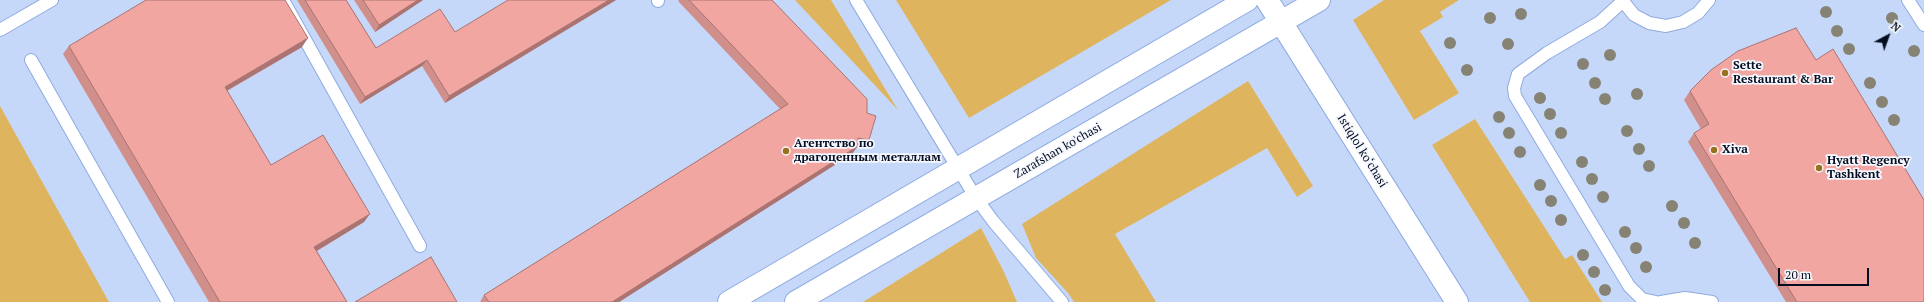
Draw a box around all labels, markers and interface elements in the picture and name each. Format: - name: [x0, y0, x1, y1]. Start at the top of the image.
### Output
- north arrow: [1868, 16, 1908, 56]
- text: N: [1888, 19, 1904, 35]
- place label: Sette Restaurant & Bar: [1733, 59, 1833, 87]
- marker: Sette Restaurant & Bar: [1720, 68, 1730, 78]
- street label: Istiqlol ko‘chasi: [1334, 112, 1390, 190]
- street label: Zarafshan ko'chasi: [1012, 120, 1104, 182]
- place label: Агентство по драгоценным металлам: [794, 137, 941, 165]
- place label: Xiva: [1722, 143, 1748, 157]
- marker: Xiva: [1709, 145, 1719, 155]
- marker: Агентство по драгоценным металлам: [781, 146, 791, 156]
- place label: Hyatt Regency Tashkent: [1827, 154, 1910, 182]
- marker: Hyatt Regency Tashkent: [1814, 163, 1824, 173]
- scale bar: [1780, 260, 1871, 286]
- text: 20 m: [1785, 267, 1811, 282]

